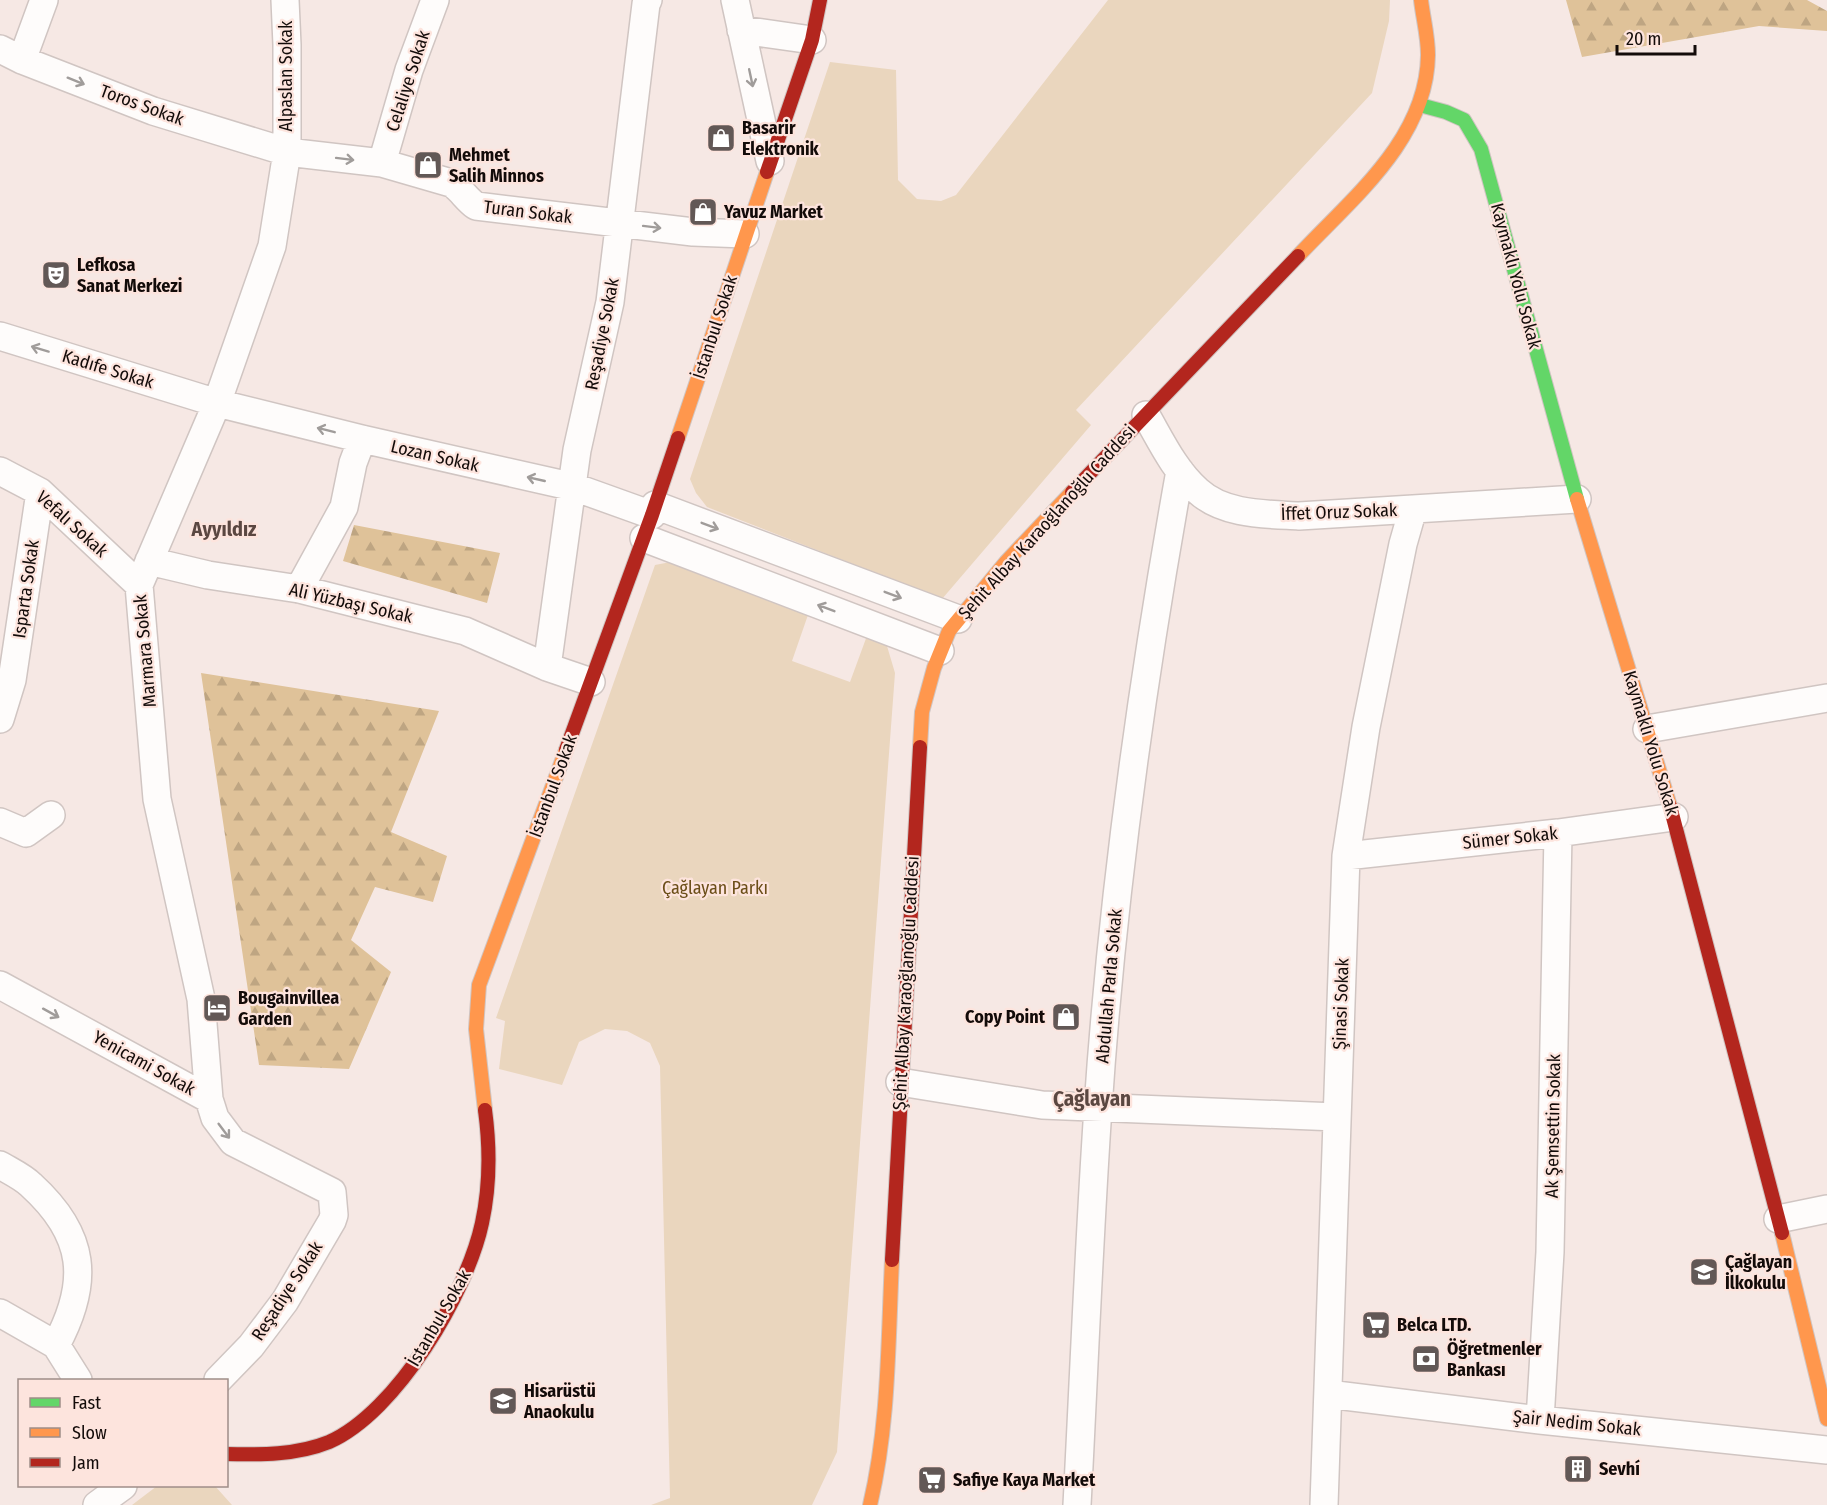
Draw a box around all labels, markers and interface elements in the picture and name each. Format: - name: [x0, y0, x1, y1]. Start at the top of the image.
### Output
- scale bar: [1617, 18, 1695, 56]
- street label: Alpaslan Sokak: [275, 20, 297, 131]
- street label: Celaliye Sokak: [381, 27, 435, 134]
- text: 20 m: [1626, 28, 1661, 50]
- one-way arrow: [746, 68, 758, 87]
- one-way arrow: [66, 76, 85, 87]
- street label: Toros Sokak: [97, 80, 188, 131]
- place label: Basarir Elektronik: [742, 117, 820, 160]
- shop icon: Basarir Elektronik: [705, 122, 737, 154]
- place label: Mehmet Salih Minnos: [449, 144, 544, 187]
- shop icon: Mehmet Salih Minnos: [412, 149, 444, 181]
- one-way arrow: [334, 154, 354, 165]
- street label: Turan Sokak: [482, 196, 574, 228]
- shop icon: Yavuz Market: [687, 196, 719, 228]
- place label: Yavuz Market: [723, 201, 824, 223]
- street label: Kaymaklı Yolu Sokak: [1486, 201, 1546, 352]
- one-way arrow: [641, 222, 661, 233]
- place label: Lefkosa Sanat Merkezi: [77, 254, 183, 297]
- theatre icon: Lefkosa Sanat Merkezi: [40, 259, 72, 291]
- street label: İstanbul Sokak: [688, 272, 742, 382]
- street label: Reşadiye Sokak: [580, 275, 624, 392]
- one-way arrow: [31, 343, 50, 354]
- street label: Kadıfe Sokak: [60, 345, 157, 394]
- street label: Şehit Albay Karaoğlanoğlu Caddesi: [954, 420, 1140, 624]
- one-way arrow: [317, 424, 336, 436]
- street label: Lozan Sokak: [389, 435, 482, 477]
- one-way arrow: [527, 473, 547, 484]
- street label: Vefalı Sokak: [32, 486, 113, 562]
- street label: İffet Oruz Sokak: [1280, 499, 1398, 525]
- district label: Ayyıldız: [191, 517, 257, 541]
- one-way arrow: [700, 521, 719, 532]
- street label: Isparta Sokak: [8, 538, 44, 640]
- street label: Ali Yüzbaşı Sokak: [287, 578, 415, 628]
- one-way arrow: [883, 590, 901, 601]
- street label: Marmara Sokak: [129, 593, 161, 708]
- one-way arrow: [817, 601, 836, 612]
- street label: Kaymaklı Yolu Sokak: [1619, 668, 1684, 819]
- street label: İstanbul Sokak: [524, 731, 582, 841]
- street label: Sümer Sokak: [1461, 822, 1559, 854]
- street label: Şehit Albay Karaoğlanoğlu Caddesi: [888, 855, 924, 1111]
- park label: Çağlayan Parkı: [662, 877, 768, 899]
- street label: Abdullah Parla Sokak: [1091, 907, 1127, 1064]
- street label: Şinasi Sokak: [1328, 957, 1354, 1050]
- place label: Bougainvillea Garden: [238, 987, 339, 1030]
- hotel icon: Bougainvillea Garden: [201, 992, 233, 1024]
- shop icon: Copy Point: [1050, 1001, 1082, 1033]
- place label: Copy Point: [965, 1006, 1046, 1028]
- one-way arrow: [42, 1008, 60, 1019]
- street label: Yenicami Sokak: [89, 1026, 199, 1100]
- street label: Ak Şemsettin Sokak: [1541, 1053, 1565, 1198]
- district label: Çağlayan: [1053, 1086, 1131, 1112]
- one-way arrow: [218, 1123, 230, 1139]
- street label: Reşadiye Sokak: [247, 1237, 328, 1345]
- place label: Çağlayan İlkokulu: [1725, 1251, 1792, 1294]
- school or university icon: Çağlayan İlkokulu: [1688, 1256, 1720, 1288]
- street label: İstanbul Sokak: [402, 1265, 476, 1370]
- supermarket icon: Belca LTD.: [1360, 1309, 1392, 1341]
- place label: Belca LTD.: [1397, 1314, 1471, 1336]
- place label: Öğretmenler Bankası: [1447, 1338, 1542, 1381]
- bank icon: Öğretmenler Bankası: [1410, 1343, 1442, 1375]
- legend: [18, 1379, 228, 1487]
- place label: Hisarüstü Anaokulu: [523, 1380, 596, 1423]
- school or university icon: Hisarüstü Anaokulu: [487, 1385, 519, 1417]
- text: Fast: [72, 1392, 101, 1414]
- street label: Şair Nedim Sokak: [1512, 1405, 1643, 1441]
- text: Slow: [72, 1422, 107, 1444]
- text: Jam: [72, 1452, 100, 1474]
- building icon: Sevhí: [1562, 1453, 1594, 1485]
- place label: Sevhí: [1599, 1458, 1640, 1480]
- supermarket icon: Safiye Kaya Market: [916, 1464, 948, 1496]
- place label: Safiye Kaya Market: [953, 1469, 1096, 1491]

